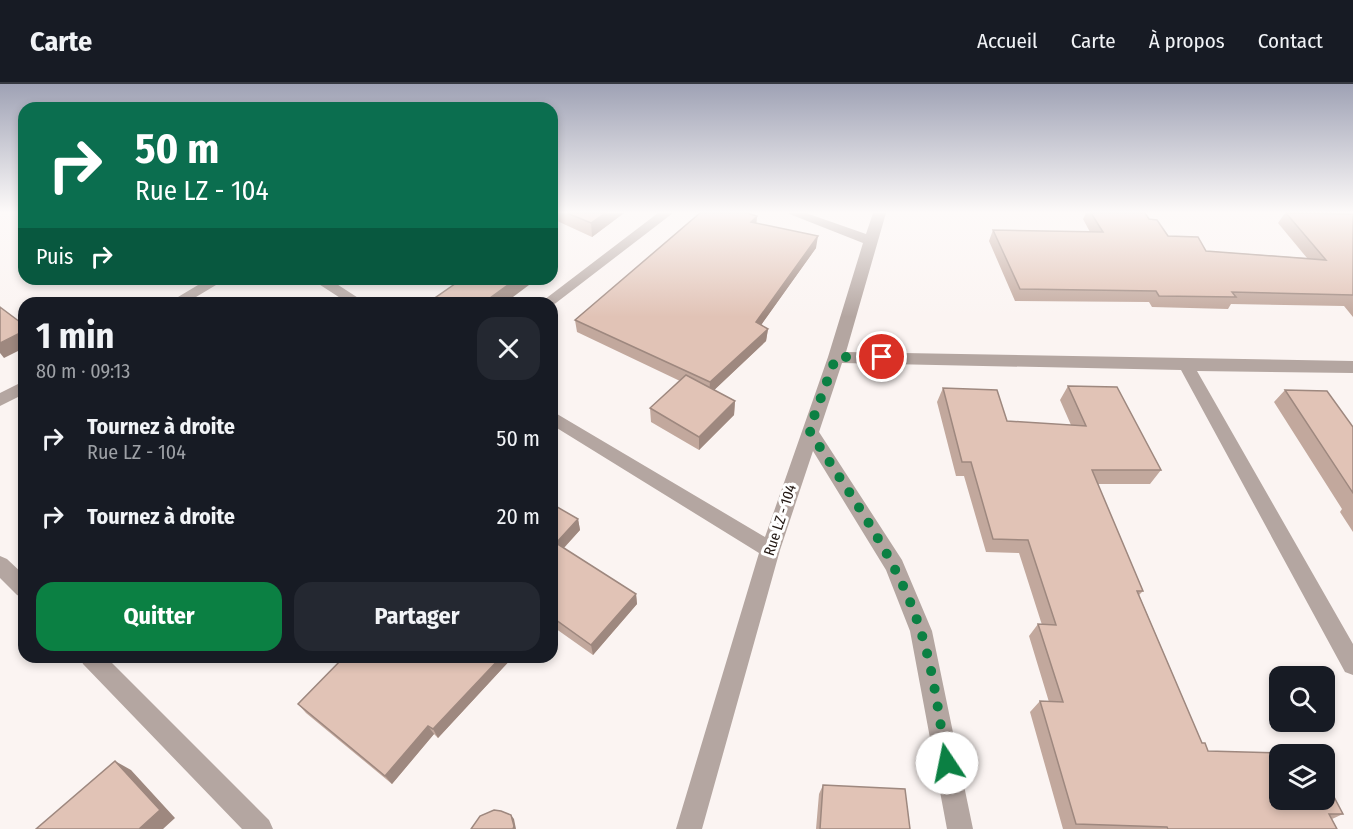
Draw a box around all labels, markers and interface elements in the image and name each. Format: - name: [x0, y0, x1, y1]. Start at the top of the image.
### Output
- text: Carte: [30, 25, 92, 58]
- text: Accueil: [977, 28, 1038, 54]
- text: Carte: [1071, 28, 1116, 54]
- text: À propos: [1149, 28, 1225, 54]
- text: Contact: [1258, 28, 1323, 54]
- text: 50 m: [135, 124, 219, 174]
- icon: right: [36, 126, 114, 204]
- text: Rue LZ - 104: [135, 175, 269, 207]
- icon: right: [85, 240, 118, 273]
- text: Puis: [36, 243, 73, 270]
- text: 1 min: [36, 314, 114, 358]
- button: close: [477, 317, 540, 380]
- pin: [856, 331, 907, 382]
- icon: arrive: [865, 340, 898, 373]
- text: 80 m · 09:13: [36, 359, 130, 383]
- text: Tournez à droite: [87, 413, 235, 440]
- icon: right: [36, 422, 69, 455]
- text: 50 m: [496, 425, 540, 452]
- text: Rue LZ - 104: [87, 440, 186, 464]
- street label: Rue LZ - 104: [760, 482, 800, 558]
- icon: right: [36, 500, 69, 533]
- text: Tournez à droite: [87, 503, 235, 530]
- text: 20 m: [497, 503, 540, 530]
- button: Quitter: [36, 582, 282, 651]
- button: Partager: [294, 582, 540, 651]
- map controls: [1269, 666, 1335, 810]
- button: search: [1269, 666, 1335, 732]
- position arrow: [915, 731, 979, 795]
- button: layers: [1269, 744, 1335, 810]

